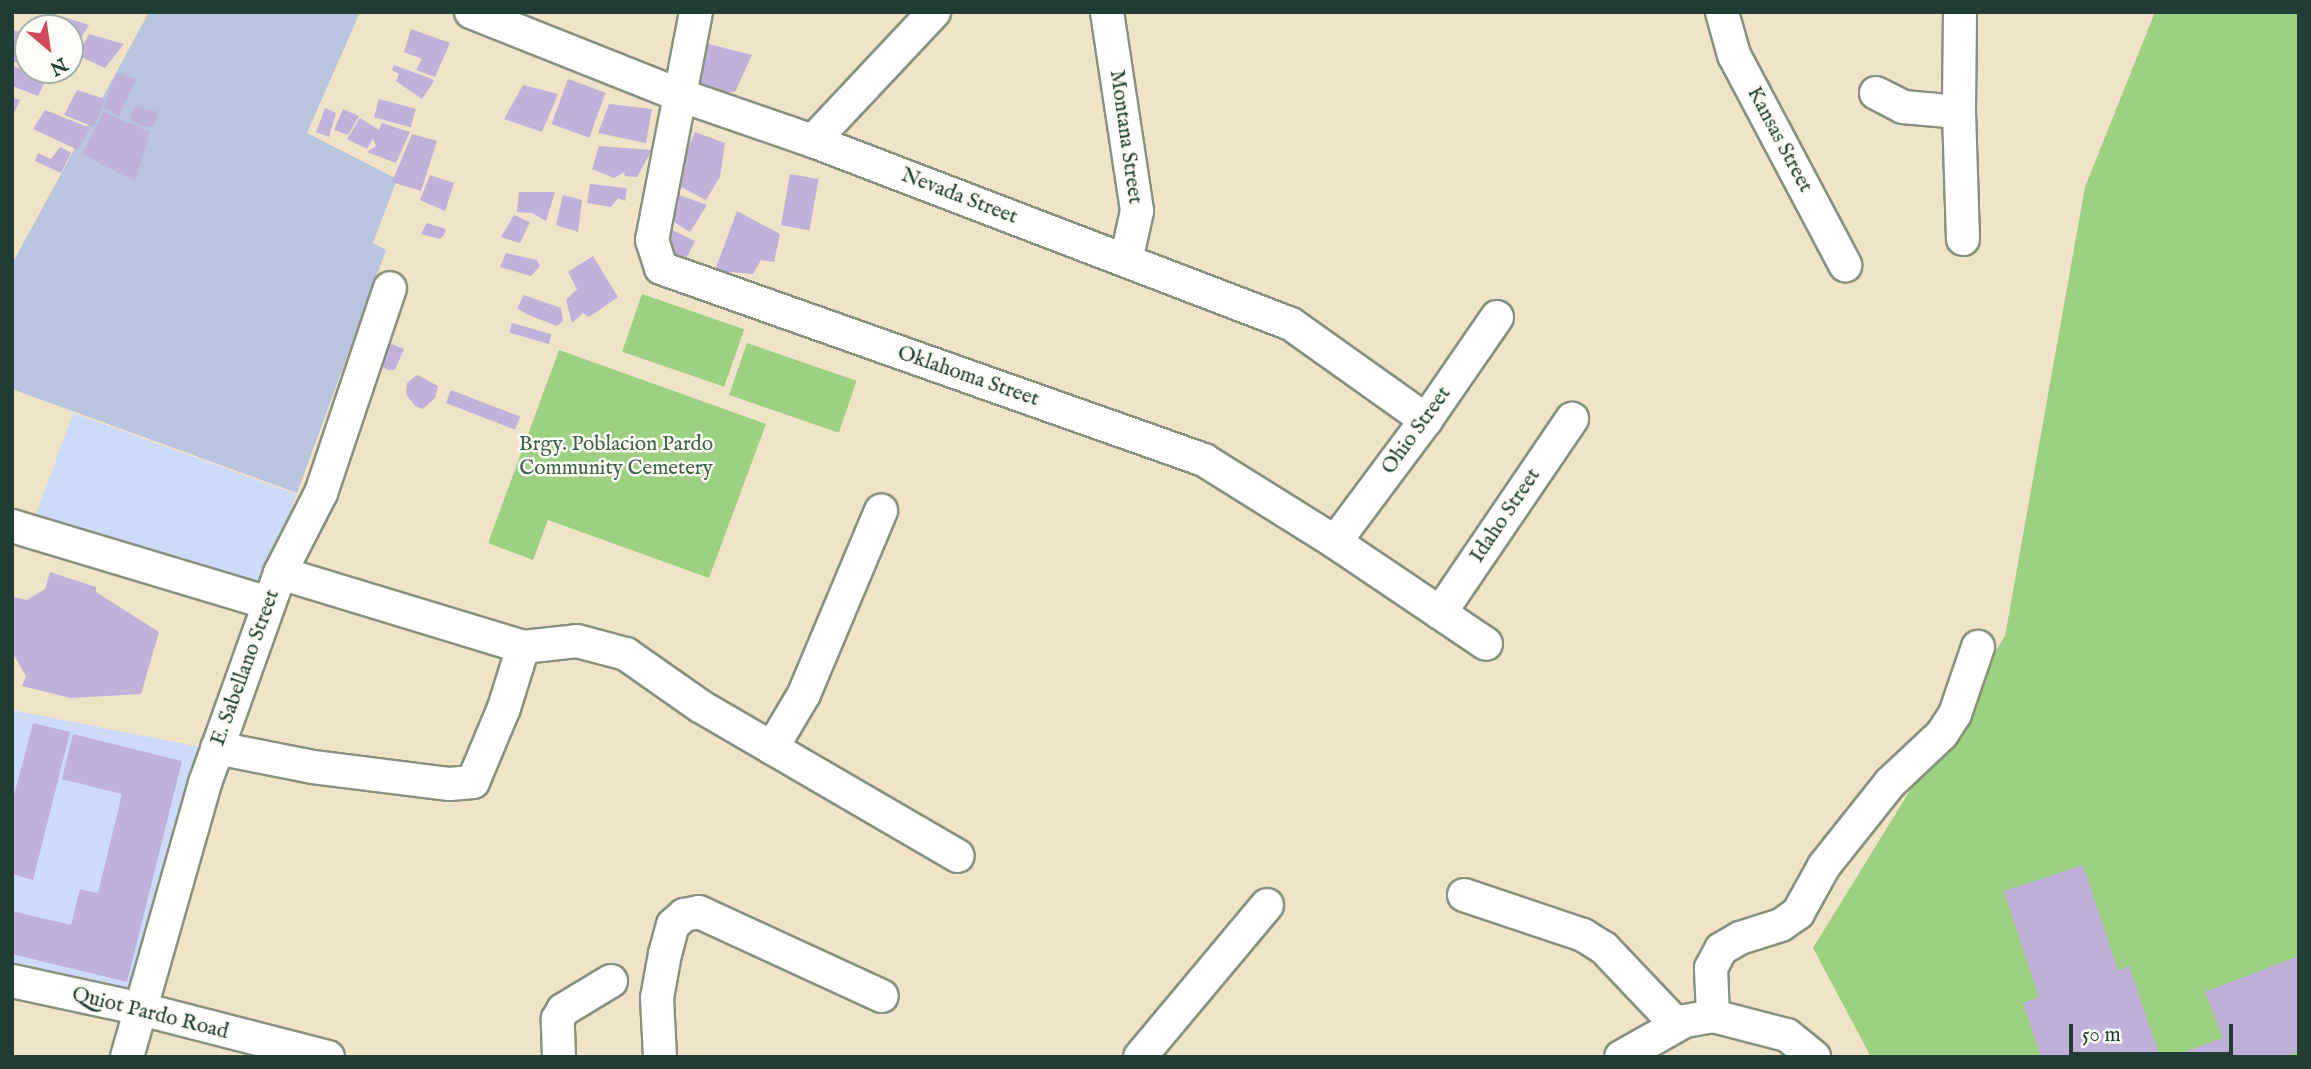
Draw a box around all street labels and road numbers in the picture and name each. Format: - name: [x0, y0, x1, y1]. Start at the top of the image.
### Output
- street label: Montana Street: [1103, 68, 1147, 206]
- street label: Kansas Street: [1741, 83, 1817, 197]
- street label: Nevada Street: [897, 163, 1021, 231]
- street label: Oklahoma Street: [894, 341, 1042, 413]
- street label: Ohio Street: [1377, 382, 1457, 480]
- street label: Idaho Street: [1465, 464, 1547, 568]
- street label: E. Sabellano Street: [206, 587, 286, 749]
- street label: Quiot Pardo Road: [69, 982, 231, 1046]

